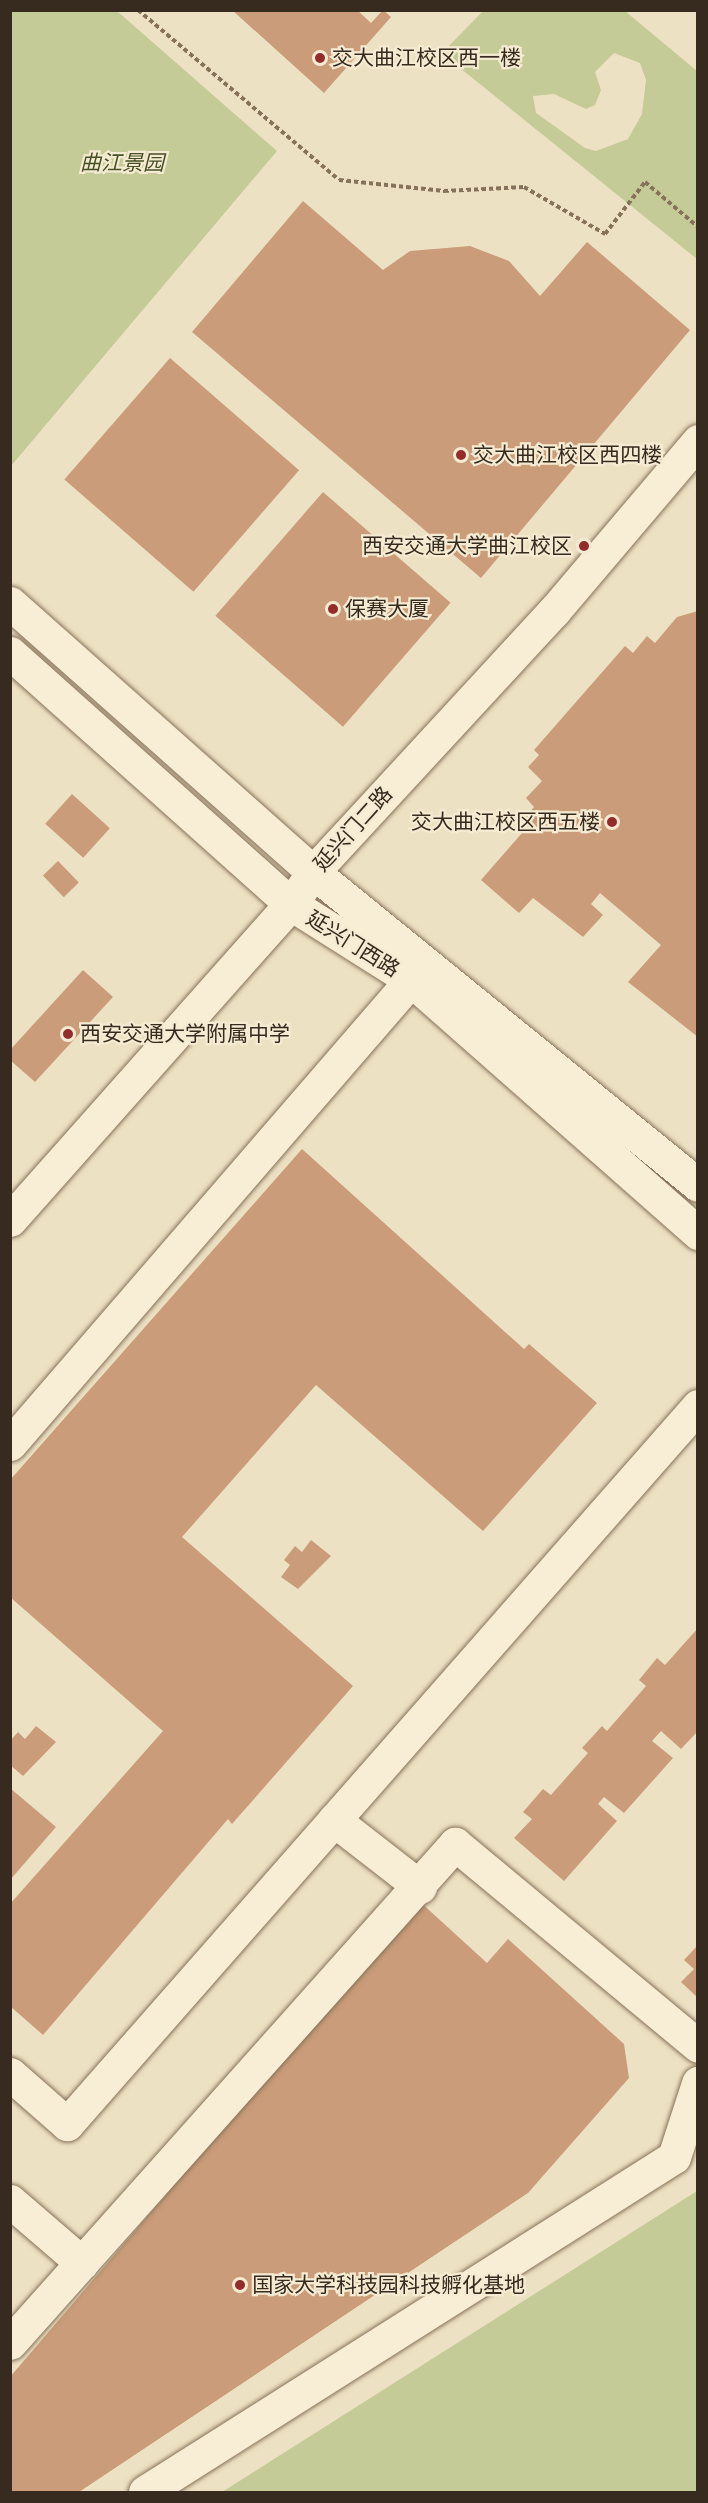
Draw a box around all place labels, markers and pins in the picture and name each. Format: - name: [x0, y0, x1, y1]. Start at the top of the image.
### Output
- place label: 交大曲江校区西一楼: [332, 45, 521, 71]
- marker: 交大曲江校区西一楼: [313, 51, 327, 65]
- place label: 交大曲江校区西四楼: [473, 442, 662, 468]
- marker: 交大曲江校区西四楼: [454, 448, 468, 462]
- place label: 西安交通大学曲江校区: [362, 533, 572, 559]
- marker: 西安交通大学曲江校区: [577, 539, 591, 553]
- place label: 保赛大厦: [345, 596, 429, 622]
- marker: 保赛大厦: [326, 602, 340, 616]
- place label: 交大曲江校区西五楼: [411, 809, 600, 835]
- marker: 交大曲江校区西五楼: [605, 815, 619, 829]
- place label: 西安交通大学附属中学: [80, 1021, 290, 1047]
- marker: 西安交通大学附属中学: [61, 1027, 75, 1041]
- place label: 国家大学科技园科技孵化基地: [252, 2272, 525, 2298]
- marker: 国家大学科技园科技孵化基地: [233, 2278, 247, 2292]

